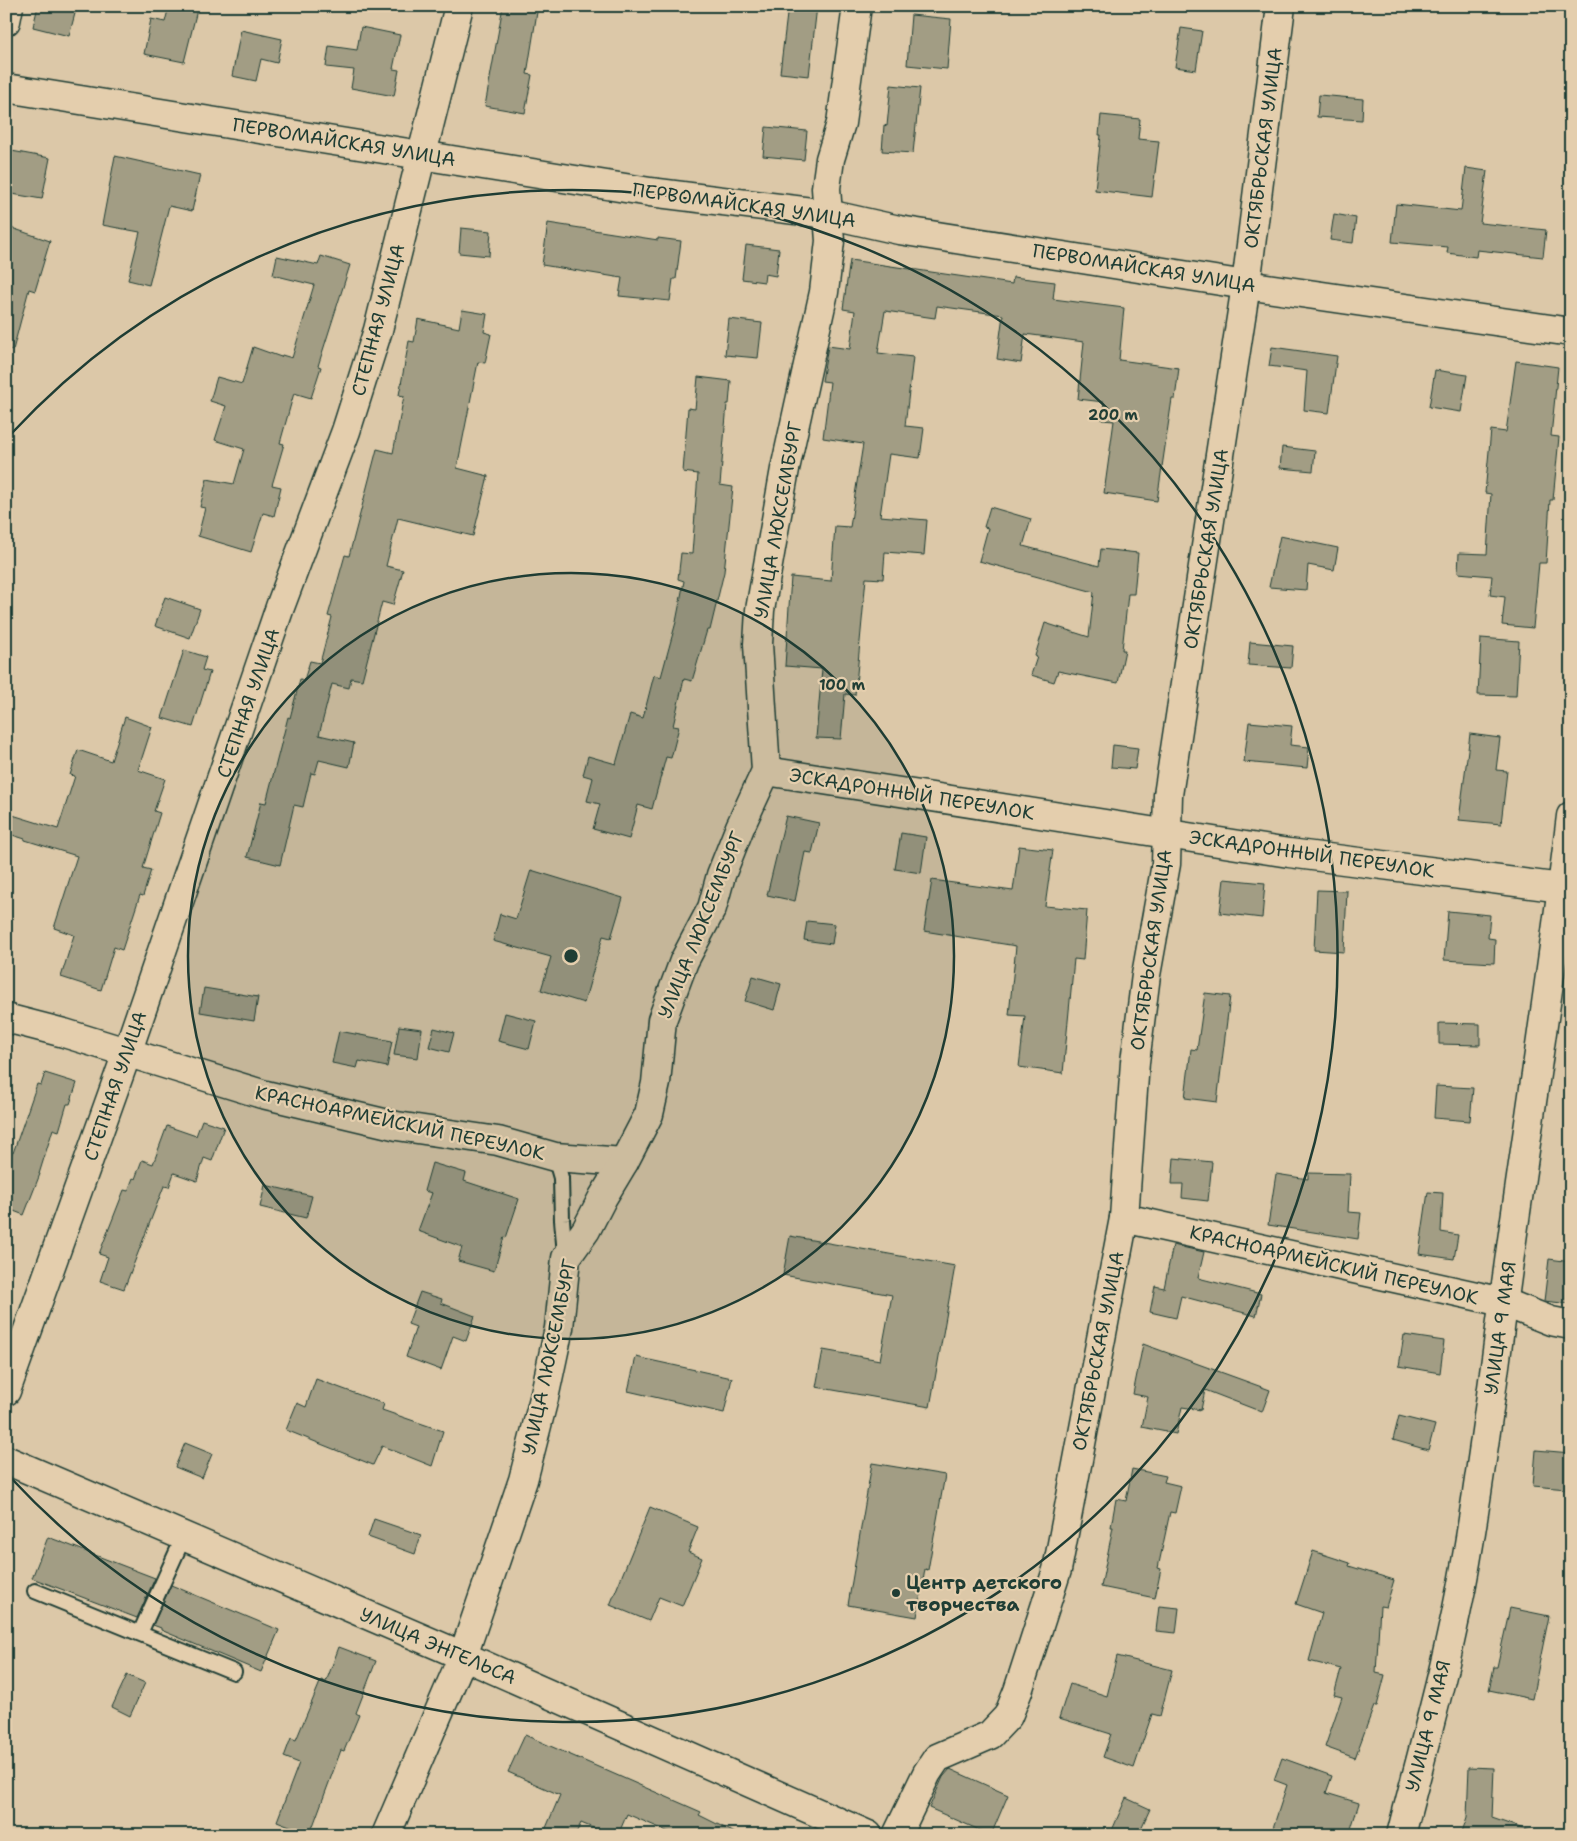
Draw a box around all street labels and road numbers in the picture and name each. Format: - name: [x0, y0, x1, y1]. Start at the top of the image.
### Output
- street label: ОКТЯБРЬСКАЯ УЛИЦА: [1238, 46, 1288, 250]
- street label: ПЕРВОМАЙСКАЯ УЛИЦА: [231, 112, 457, 172]
- street label: ПЕРВОМАЙСКАЯ УЛИЦА: [631, 177, 858, 233]
- street label: ПЕРВОМАЙСКАЯ УЛИЦА: [1031, 238, 1257, 298]
- street label: СТЕПНАЯ УЛИЦА: [346, 241, 410, 399]
- street label: УЛИЦА ЛЮКСЕМБУРГ: [748, 419, 808, 620]
- street label: ОКТЯБРЬСКАЯ УЛИЦА: [1178, 447, 1234, 651]
- street label: СТЕПНАЯ УЛИЦА: [211, 625, 285, 781]
- street label: ЭСКАДРОННЫЙ ПЕРЕУЛОК: [788, 762, 1036, 826]
- street label: ЭСКАДРОННЫЙ ПЕРЕУЛОК: [1188, 824, 1436, 884]
- street label: УЛИЦА ЛЮКСЕМБУРГ: [652, 827, 750, 1022]
- street label: ОКТЯБРЬСКАЯ УЛИЦА: [1125, 848, 1178, 1052]
- street label: СТЕПНАЯ УЛИЦА: [78, 1008, 152, 1164]
- street label: КРАСНОАРМЕЙСКИЙ ПЕРЕУЛОК: [253, 1080, 547, 1166]
- street label: КРАСНОАРМЕЙСКИЙ ПЕРЕУЛОК: [1187, 1220, 1481, 1310]
- street label: ОКТЯБРЬСКАЯ УЛИЦА: [1066, 1249, 1130, 1453]
- street label: УЛИЦА ЛЮКСЕМБУРГ: [516, 1256, 582, 1457]
- street label: УЛИЦА 9 МАЯ: [1478, 1260, 1522, 1396]
- street label: УЛИЦА ЭНГЕЛЬСА: [356, 1602, 520, 1690]
- street label: УЛИЦА 9 МАЯ: [1400, 1658, 1456, 1794]

